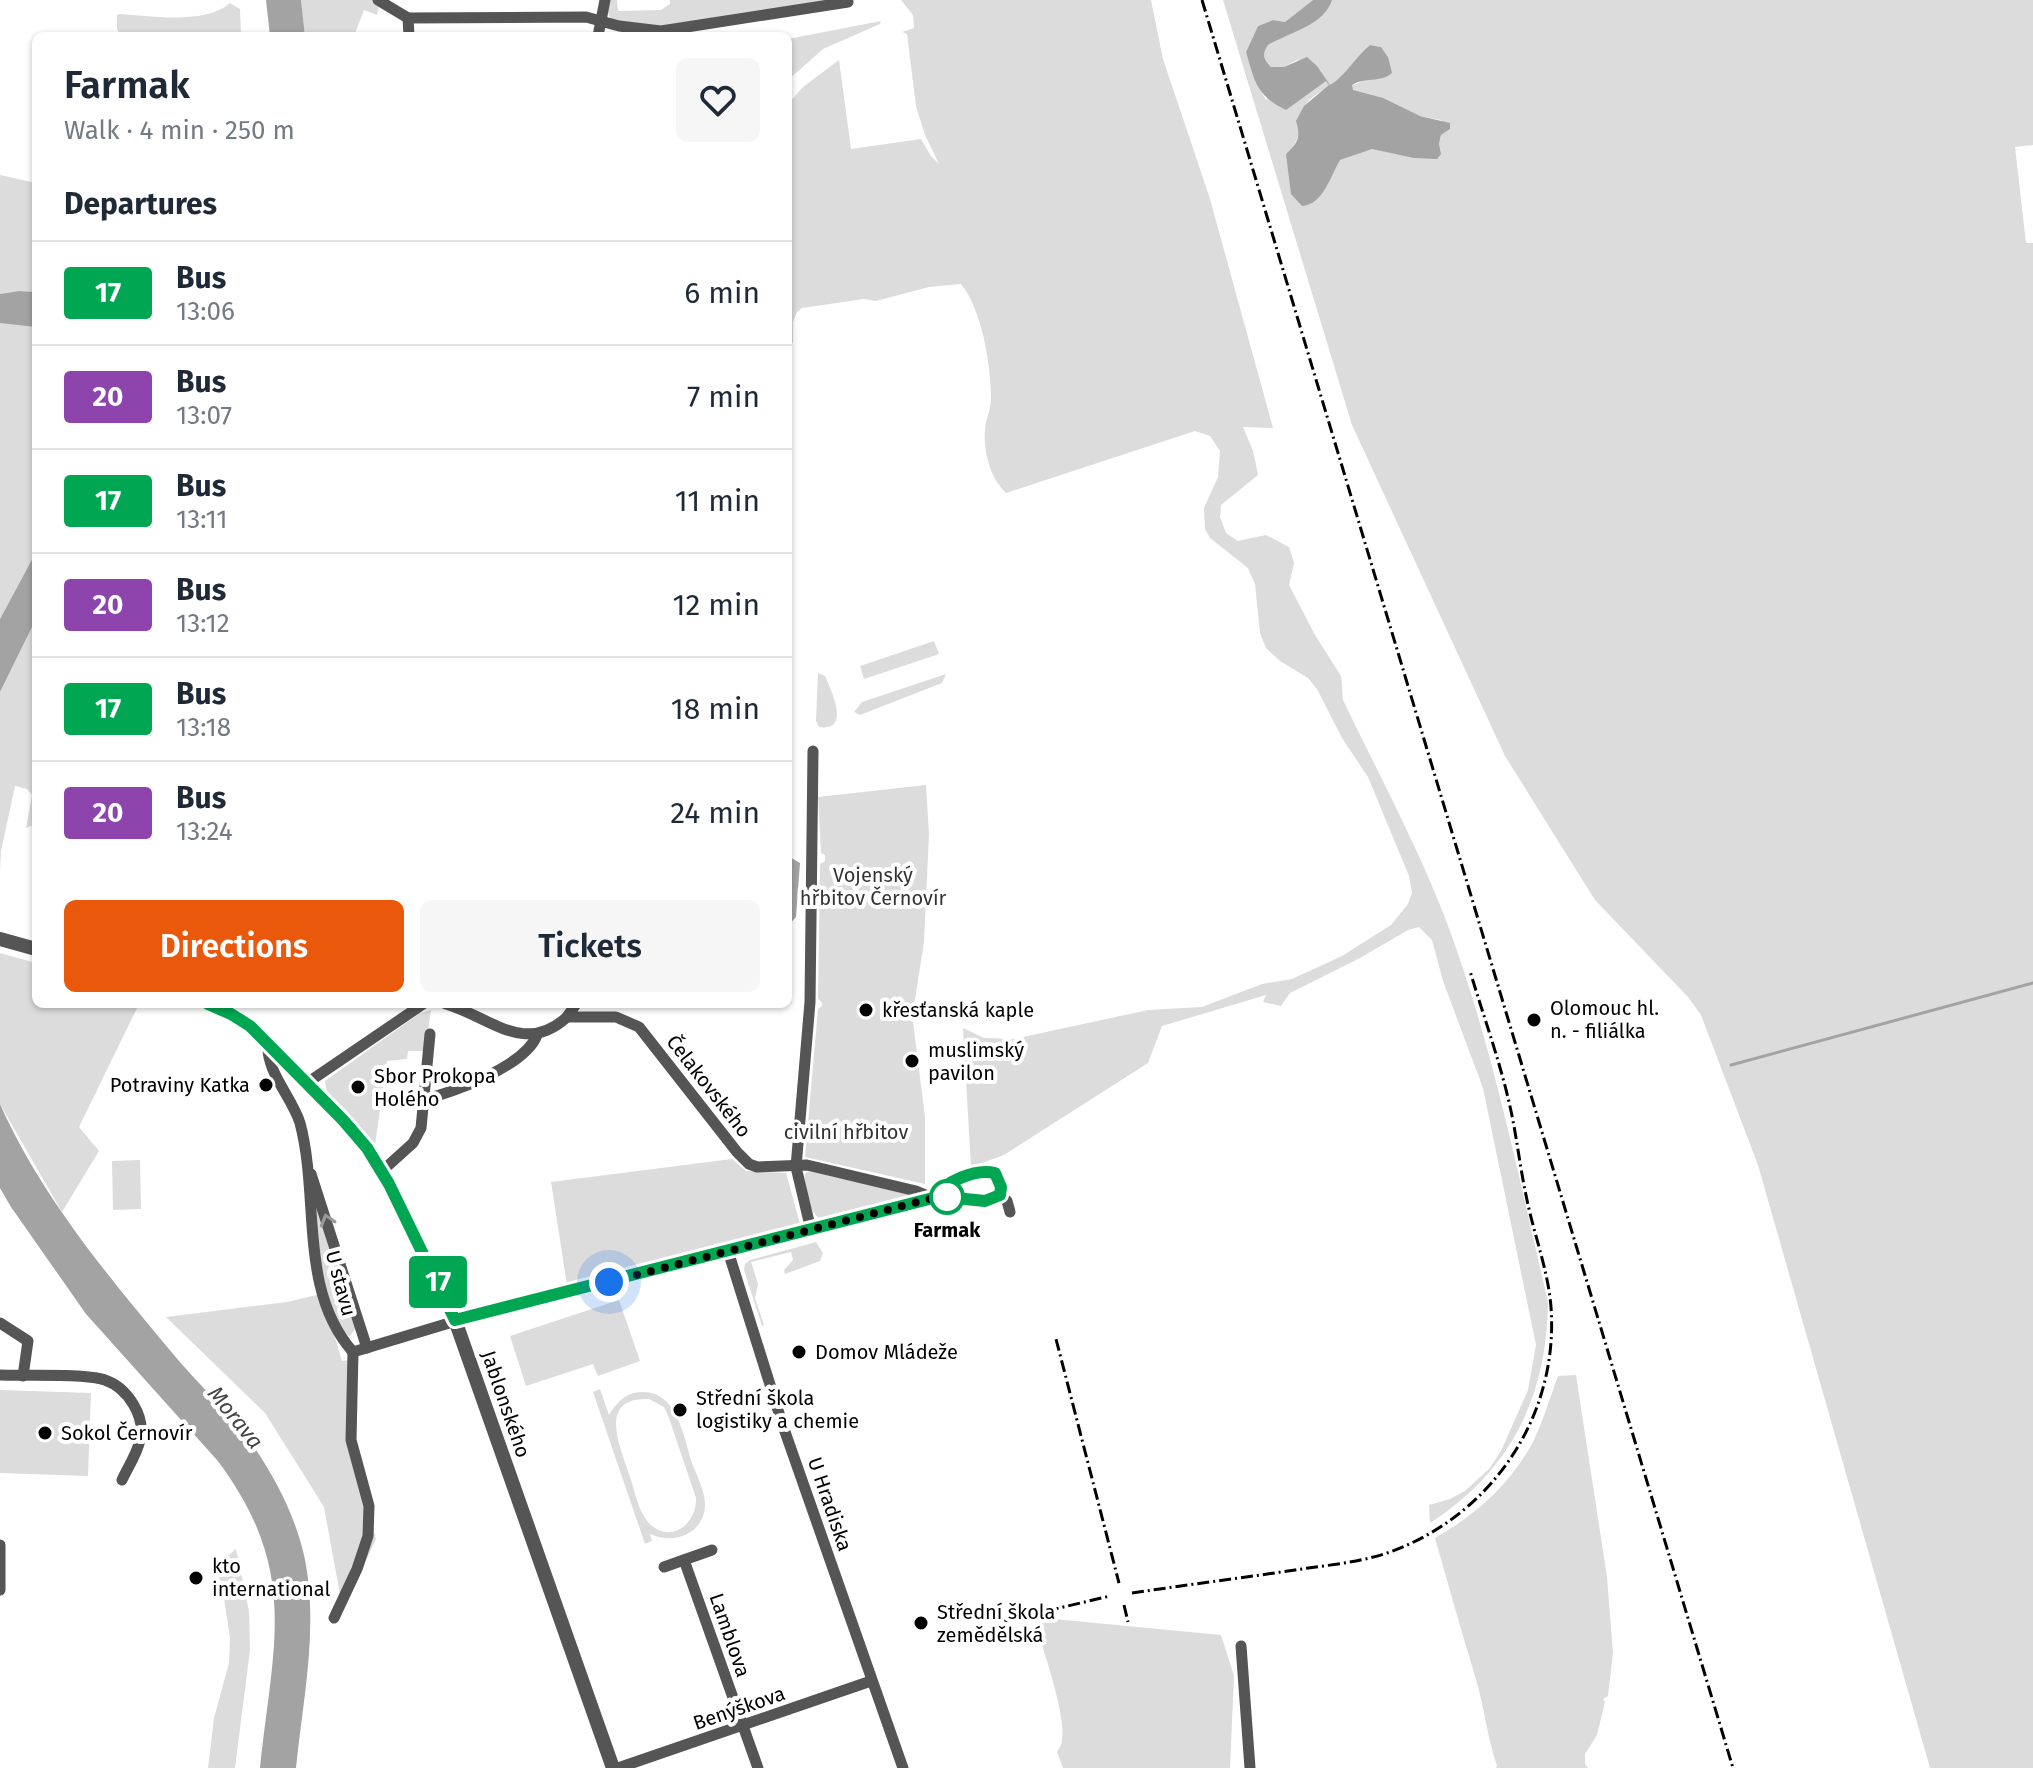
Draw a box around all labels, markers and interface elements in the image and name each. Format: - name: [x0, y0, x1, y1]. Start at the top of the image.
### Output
- button: heart: [676, 58, 760, 142]
- text: Farmak: [64, 62, 190, 108]
- text: Walk · 4 min · 250 m: [64, 115, 295, 146]
- text: Departures: [64, 186, 217, 222]
- text: Bus: [176, 260, 226, 296]
- text: 6 min: [684, 275, 760, 311]
- text: 17: [95, 276, 121, 309]
- text: 13:06: [176, 296, 235, 327]
- text: Bus: [176, 364, 226, 400]
- text: 7 min: [687, 379, 760, 415]
- text: 20: [93, 380, 123, 413]
- text: 13:07: [176, 400, 232, 431]
- text: Bus: [176, 468, 226, 504]
- text: 11 min: [675, 483, 760, 519]
- text: 17: [95, 484, 121, 517]
- text: 13:11: [176, 504, 228, 535]
- text: Bus: [176, 572, 226, 608]
- text: 12 min: [672, 587, 760, 623]
- text: 20: [93, 588, 123, 621]
- text: 13:12: [176, 608, 230, 639]
- text: Bus: [176, 676, 226, 712]
- text: 18 min: [671, 691, 760, 727]
- text: 17: [95, 692, 121, 725]
- text: 13:18: [176, 712, 231, 743]
- text: Bus: [176, 780, 226, 816]
- text: 24 min: [670, 795, 760, 831]
- text: 20: [93, 796, 123, 829]
- text: 13:24: [176, 816, 232, 847]
- park label: Vojenský hřbitov Černovír: [800, 863, 947, 910]
- button: Directions: [64, 900, 404, 992]
- button: Tickets: [420, 900, 760, 992]
- place label: Olomouc hl. n. - filiálka: [1550, 996, 1659, 1043]
- place label: křesťanská kaple: [882, 998, 1034, 1022]
- marker: křesťanská kaple: [857, 1001, 875, 1019]
- marker: Olomouc hl. n. - filiálka: [1525, 1011, 1543, 1029]
- street label: Čelakovského: [662, 1030, 756, 1142]
- place label: muslimský pavilon: [928, 1038, 1024, 1085]
- marker: muslimský pavilon: [903, 1052, 921, 1070]
- place label: Sbor Prokopa Holého: [374, 1064, 496, 1111]
- place label: Potraviny Katka: [110, 1073, 250, 1097]
- marker: Potraviny Katka: [257, 1076, 275, 1094]
- marker: Sbor Prokopa Holého: [349, 1078, 367, 1096]
- park label: civilní hřbitov: [784, 1120, 908, 1144]
- marker: Farmak: [930, 1180, 964, 1214]
- one-way arrow: [320, 1214, 336, 1227]
- place label: Farmak: [914, 1218, 981, 1242]
- street label: U stavu: [321, 1248, 361, 1318]
- line badge: 17: [402, 1256, 474, 1308]
- your location: [589, 1262, 629, 1302]
- text: 17: [425, 1265, 451, 1298]
- place label: Domov Mládeže: [815, 1340, 958, 1364]
- marker: Domov Mládeže: [790, 1343, 808, 1361]
- street label: Jablonského: [476, 1347, 536, 1461]
- water label: Morava: [202, 1380, 269, 1454]
- place label: Střední škola logistiky a chemie: [696, 1386, 859, 1433]
- marker: Střední škola logistiky a chemie: [671, 1401, 689, 1419]
- place label: Sokol Černovír: [61, 1421, 193, 1445]
- marker: Sokol Černovír: [36, 1424, 54, 1442]
- street label: U Hradiska: [803, 1454, 857, 1554]
- place label: kto international: [212, 1554, 330, 1601]
- marker: kto international: [187, 1569, 205, 1587]
- street label: Lamblova: [704, 1590, 756, 1680]
- place label: Střední škola zemědělská: [937, 1600, 1055, 1647]
- marker: Střední škola zemědělská: [912, 1614, 930, 1632]
- street label: Benýškova: [690, 1681, 788, 1735]

